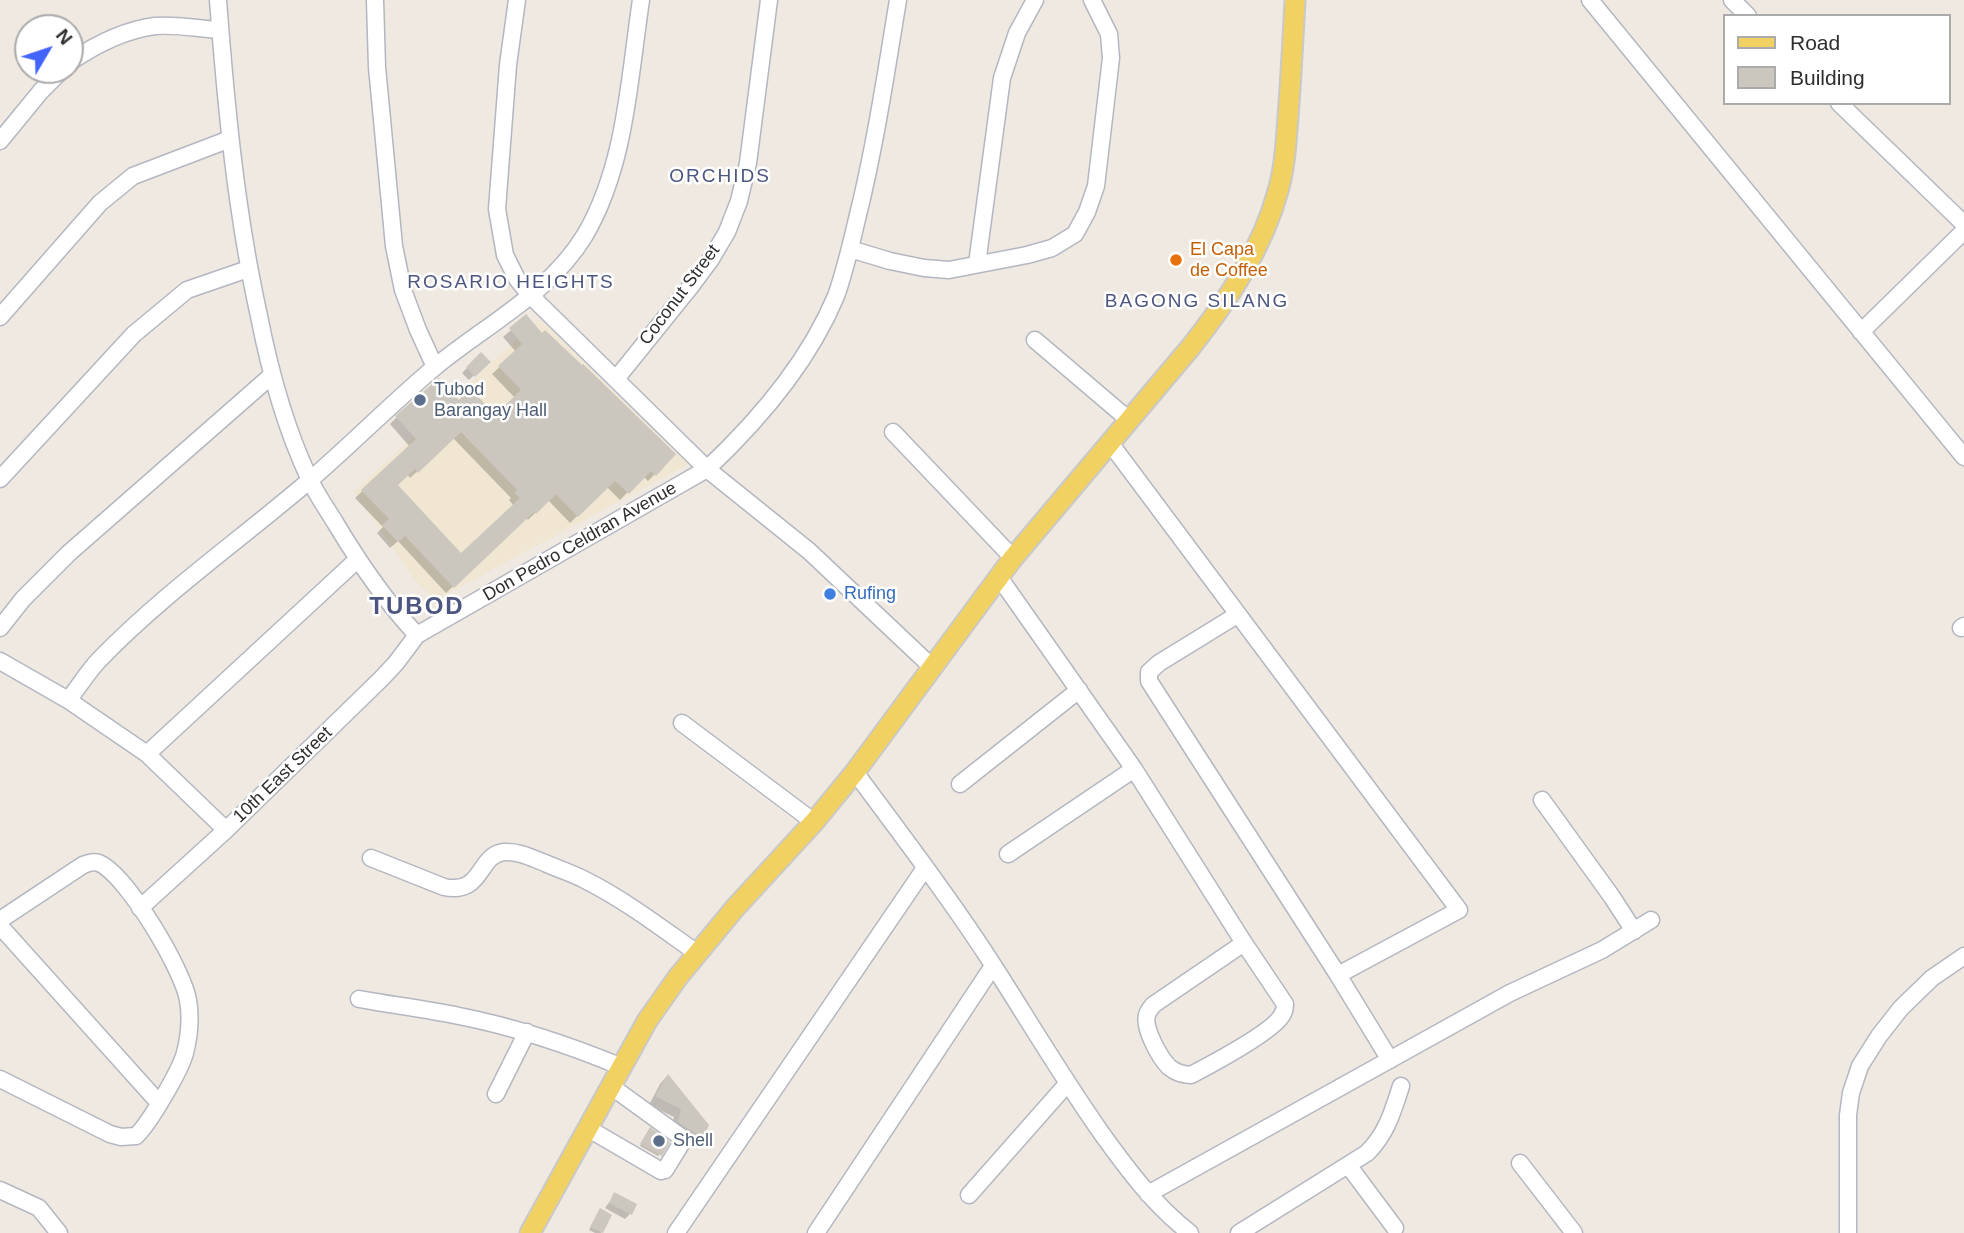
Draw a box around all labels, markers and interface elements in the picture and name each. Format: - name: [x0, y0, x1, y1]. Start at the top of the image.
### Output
- north arrow: [14, 14, 84, 84]
- legend: [1722, 14, 1950, 105]
- text: N: [52, 25, 77, 49]
- text: Road: [1790, 31, 1840, 54]
- text: Building: [1790, 66, 1865, 89]
- district label: ORCHIDS: [670, 166, 770, 188]
- place label: El Capa de Coffee: [1190, 239, 1268, 282]
- street label: Coconut Street: [635, 241, 725, 349]
- marker: El Capa de Coffee: [1168, 252, 1184, 268]
- district label: ROSARIO HEIGHTS: [409, 272, 613, 294]
- district label: BAGONG SILANG: [1106, 291, 1288, 313]
- place label: Tubod Barangay Hall: [434, 379, 547, 422]
- marker: Tubod Barangay Hall: [412, 392, 428, 408]
- street label: Don Pedro Celdran Avenue: [479, 478, 681, 606]
- place label: Rufing: [844, 583, 896, 605]
- marker: Rufing: [822, 586, 838, 602]
- district label: TUBOD: [370, 593, 464, 621]
- street label: 10th East Street: [229, 722, 337, 828]
- place label: Shell: [673, 1130, 713, 1152]
- marker: Shell: [651, 1133, 667, 1149]

